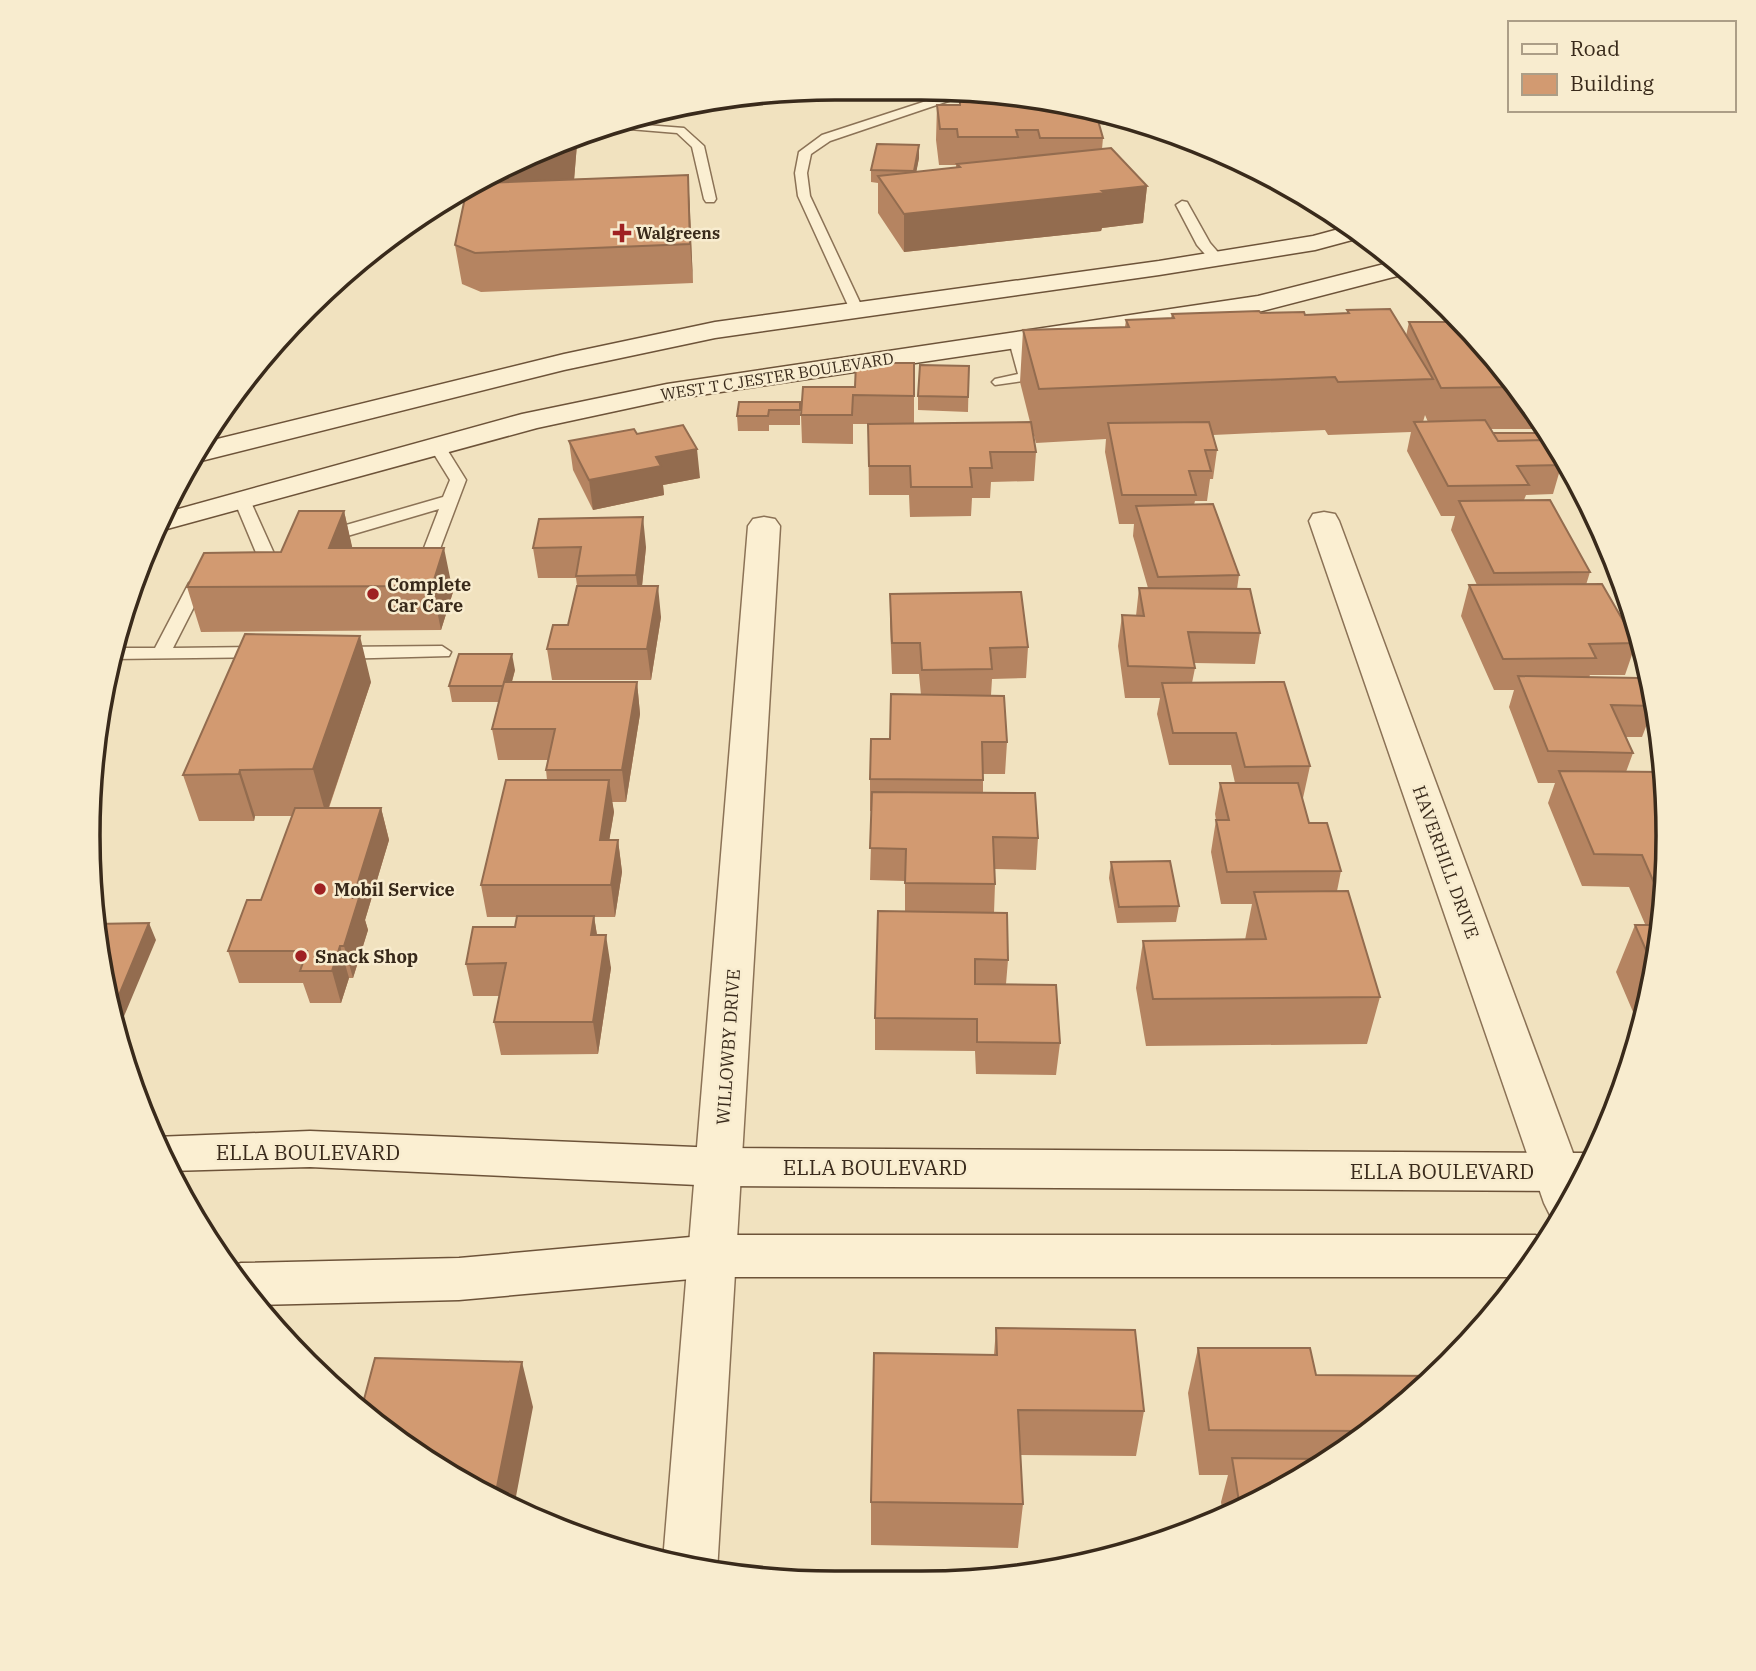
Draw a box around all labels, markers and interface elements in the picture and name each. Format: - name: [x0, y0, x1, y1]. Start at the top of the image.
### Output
- legend: [1508, 21, 1735, 112]
- text: Road: [1570, 34, 1620, 62]
- text: Building: [1570, 69, 1655, 97]
- place label: Walgreens: [636, 223, 720, 243]
- marker: Walgreens: [614, 225, 630, 241]
- street label: WEST T C JESTER BOULEVARD: [659, 348, 895, 404]
- place label: Complete Car Care: [387, 573, 471, 617]
- marker: Complete Car Care: [365, 586, 381, 602]
- street label: HAVERHILL DRIVE: [1408, 782, 1484, 942]
- place label: Mobil Service: [334, 878, 455, 901]
- marker: Mobil Service: [312, 881, 328, 897]
- place label: Snack Shop: [315, 945, 418, 968]
- marker: Snack Shop: [293, 948, 309, 964]
- street label: WILLOWBY DRIVE: [711, 968, 745, 1126]
- street label: ELLA BOULEVARD: [216, 1138, 400, 1166]
- street label: ELLA BOULEVARD: [783, 1153, 967, 1181]
- street label: ELLA BOULEVARD: [1350, 1157, 1534, 1185]

